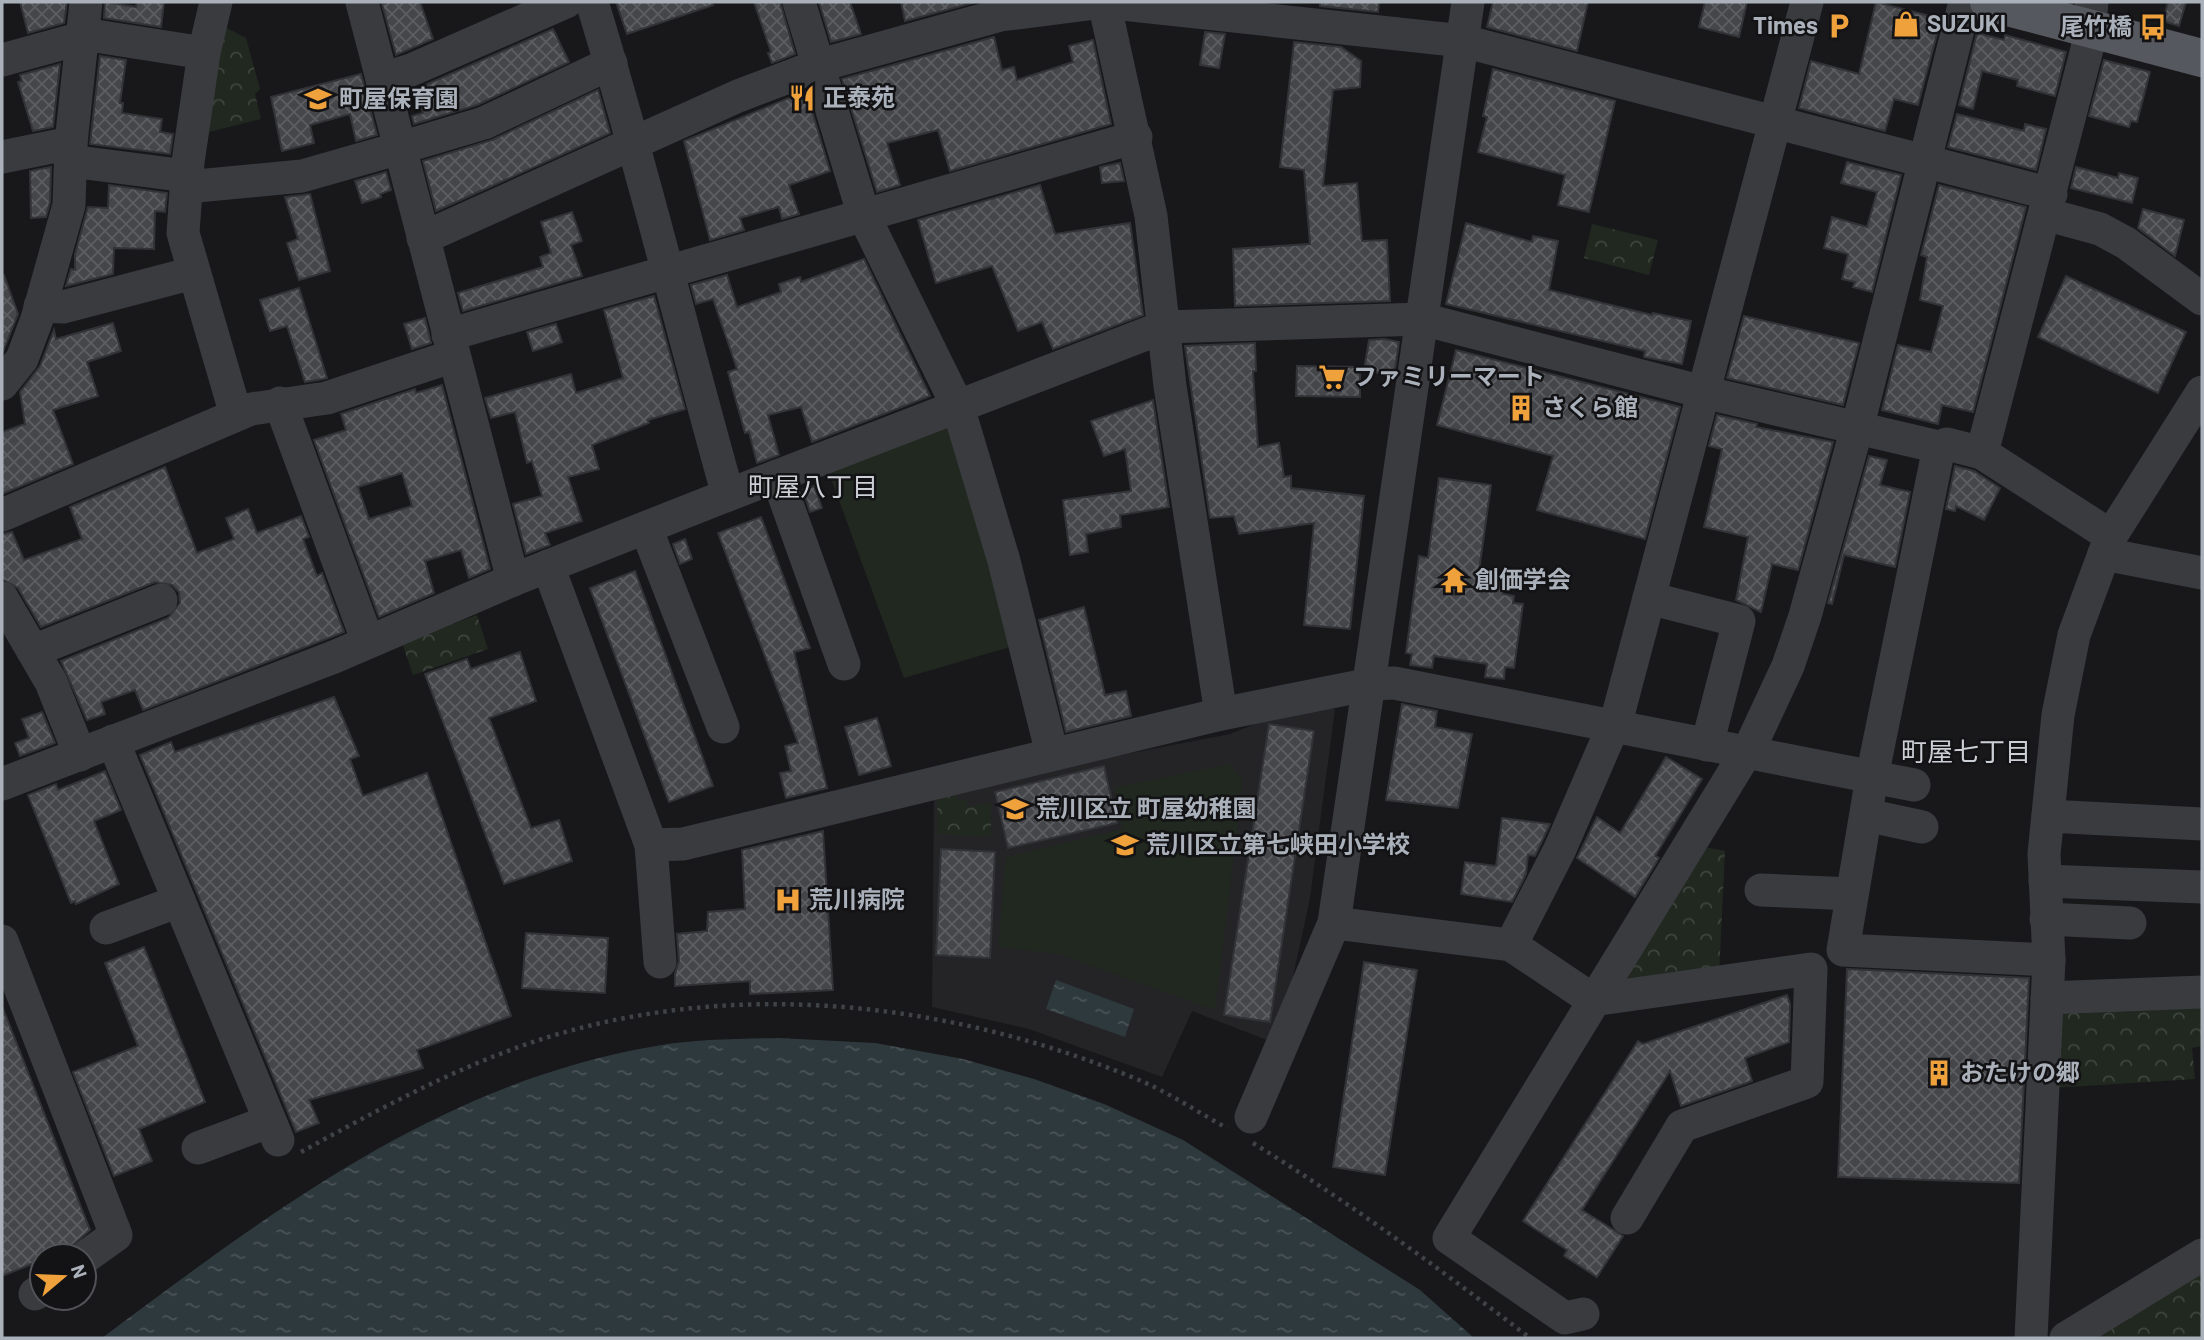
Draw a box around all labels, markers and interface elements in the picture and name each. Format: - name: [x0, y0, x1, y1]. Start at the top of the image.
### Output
- place label: SUZUKI: [1927, 8, 2006, 37]
- shop icon: SUZUKI: [1891, 9, 1921, 39]
- place label: Times: [1753, 10, 1818, 39]
- parking icon: Times: [1824, 11, 1854, 41]
- place label: 尾竹橋: [2060, 11, 2132, 40]
- bus stop icon: 尾竹橋: [2138, 12, 2168, 42]
- place label: 正泰苑: [823, 82, 895, 111]
- place label: 町屋保育園: [339, 83, 459, 112]
- restaurant icon: 正泰苑: [787, 83, 817, 113]
- school or university icon: 町屋保育園: [303, 84, 333, 114]
- place label: ファミリーマート: [1353, 361, 1545, 390]
- supermarket icon: ファミリーマート: [1317, 362, 1347, 392]
- place label: さくら館: [1542, 392, 1638, 421]
- building icon: さくら館: [1506, 393, 1536, 423]
- district label: 町屋八丁目: [748, 470, 878, 501]
- place label: 創価学会: [1475, 564, 1571, 593]
- temple icon: 創価学会: [1439, 565, 1469, 595]
- district label: 町屋七丁目: [1901, 735, 2031, 766]
- place label: 荒川区立 町屋幼稚園: [1036, 793, 1257, 822]
- school or university icon: 荒川区立 町屋幼稚園: [1000, 794, 1030, 824]
- place label: 荒川区立第七峡田小学校: [1146, 829, 1410, 858]
- school or university icon: 荒川区立第七峡田小学校: [1110, 830, 1140, 860]
- place label: 荒川病院: [809, 884, 905, 913]
- hospital icon: 荒川病院: [773, 885, 803, 915]
- place label: おたけの郷: [1960, 1057, 2080, 1086]
- building icon: おたけの郷: [1924, 1058, 1954, 1088]
- north arrow: [28, 1242, 98, 1312]
- text: N: [67, 1262, 92, 1281]

